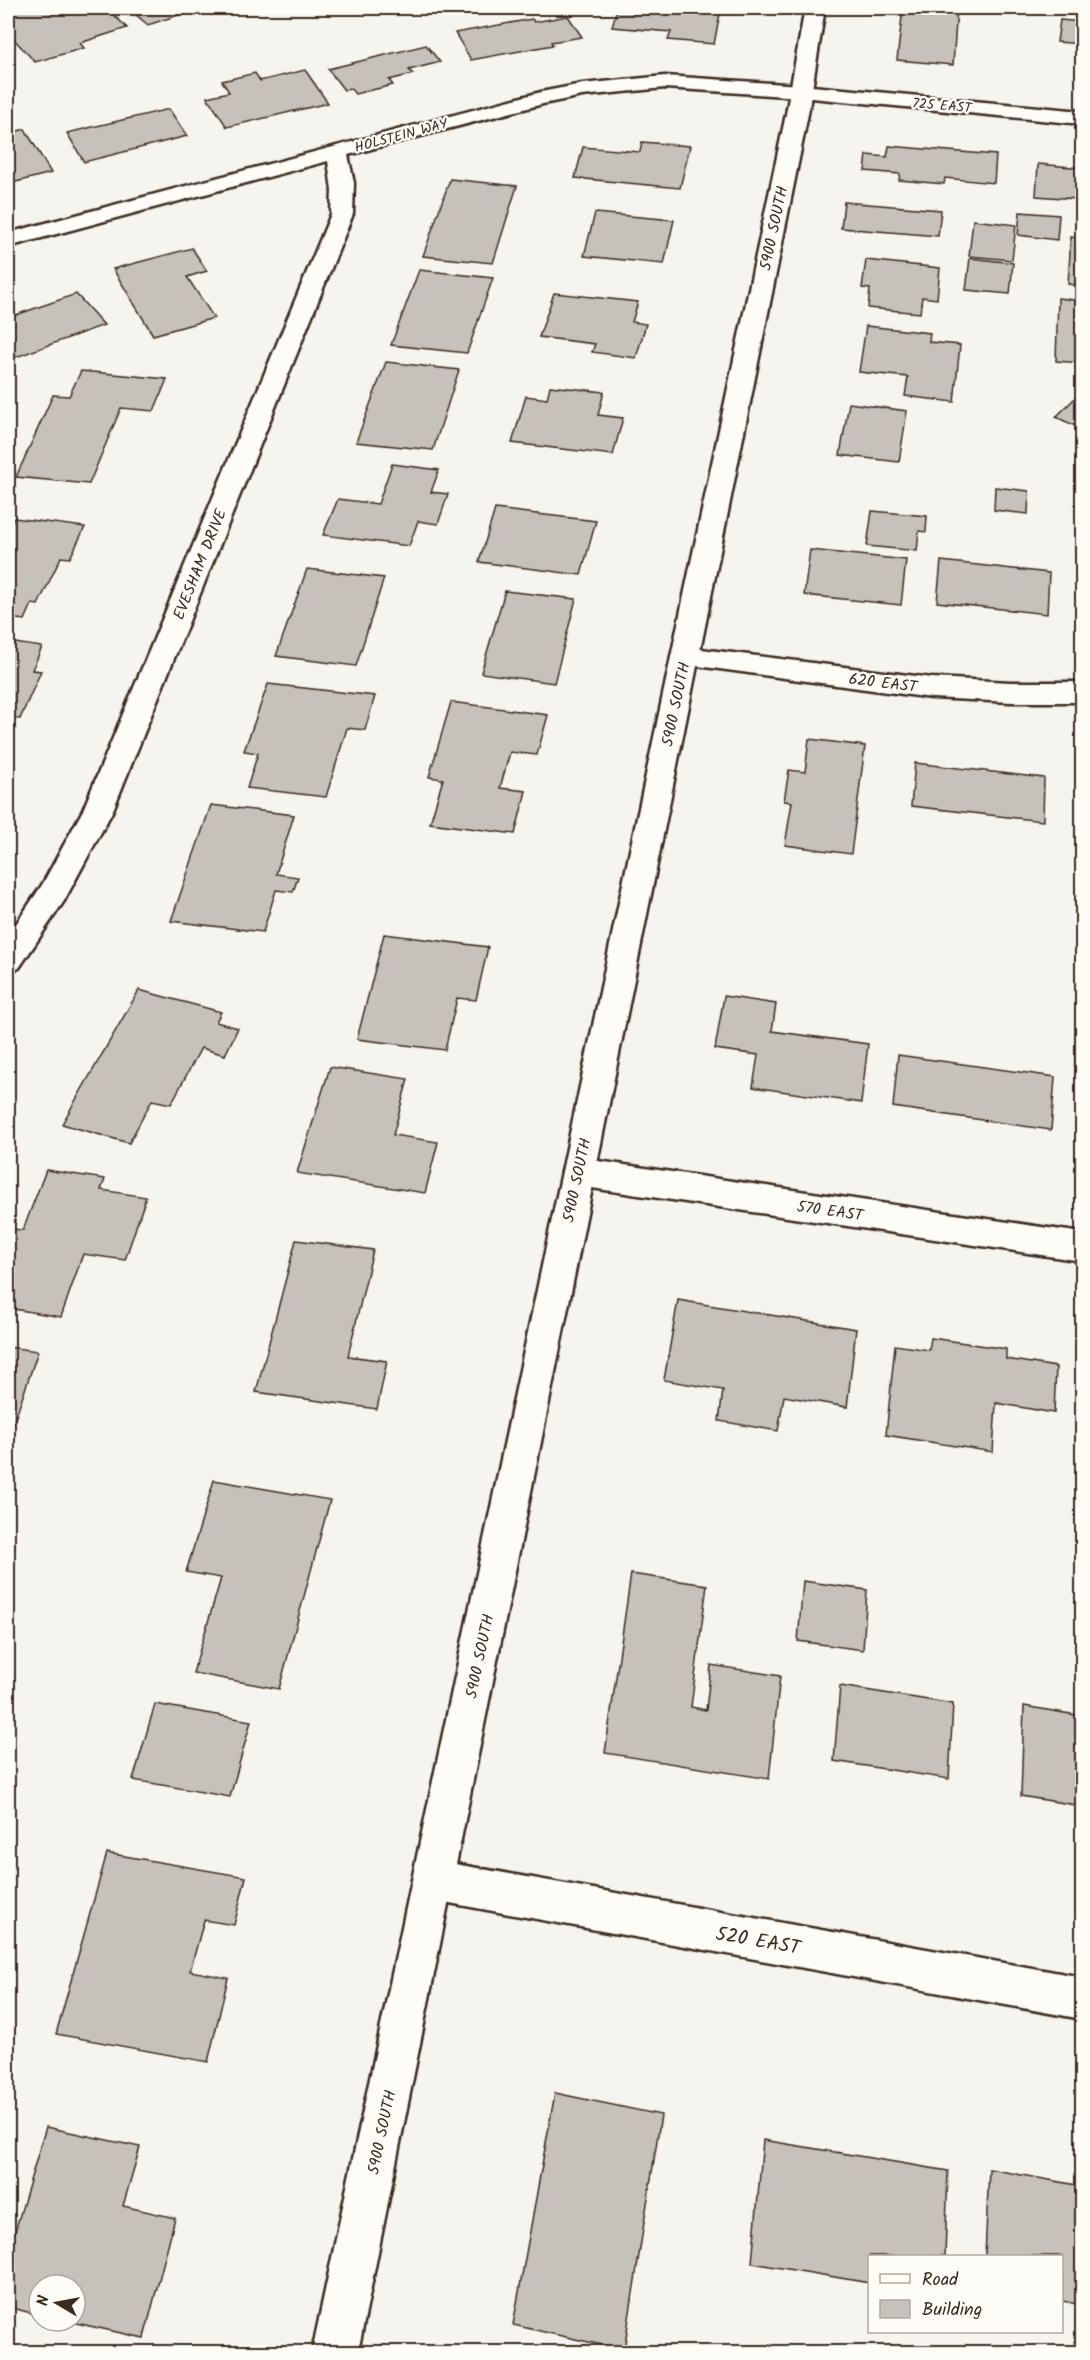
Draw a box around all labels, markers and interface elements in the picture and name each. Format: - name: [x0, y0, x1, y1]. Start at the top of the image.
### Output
- street label: 725 EAST: [911, 92, 974, 120]
- street label: HOLSTEIN WAY: [352, 113, 451, 159]
- street label: 5900 SOUTH: [753, 184, 796, 273]
- street label: EVESHAM DRIVE: [167, 505, 234, 624]
- street label: 5900 SOUTH: [655, 660, 698, 749]
- street label: 620 EAST: [847, 667, 920, 700]
- street label: 5900 SOUTH: [556, 1136, 599, 1225]
- street label: 570 EAST: [795, 1194, 866, 1229]
- street label: 5900 SOUTH: [459, 1612, 502, 1701]
- street label: 520 EAST: [713, 1919, 805, 1966]
- street label: 5900 SOUTH: [361, 2088, 404, 2177]
- legend: [868, 2255, 1063, 2333]
- text: Road: [922, 2266, 959, 2295]
- north arrow: [27, 2273, 87, 2333]
- text: N: [31, 2294, 57, 2308]
- text: Building: [922, 2296, 982, 2325]

